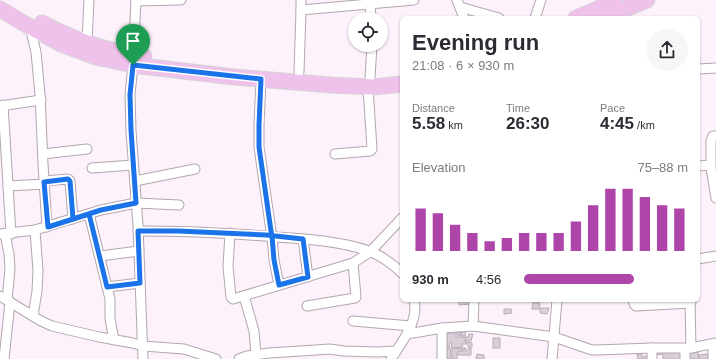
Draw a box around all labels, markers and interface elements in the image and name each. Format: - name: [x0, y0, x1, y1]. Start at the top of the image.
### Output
- map controls: [348, 12, 388, 52]
- button: locate: [348, 12, 388, 52]
- pin: [116, 24, 150, 65]
- button: share: [646, 29, 688, 71]
- icon: arrive: [122, 30, 144, 52]
- text: Evening run: [412, 30, 539, 55]
- text: 21:08 · 6 × 930 m: [412, 58, 514, 73]
- text: Distance: [412, 102, 455, 114]
- text: Time: [506, 102, 530, 114]
- text: Pace: [600, 102, 625, 114]
- text: 5.58: [412, 114, 445, 133]
- text: 26:30: [506, 114, 549, 133]
- text: 4:45: [600, 114, 634, 133]
- text: km: [445, 119, 463, 131]
- text: /km: [634, 119, 655, 131]
- text: Elevation: [412, 160, 465, 175]
- text: 75–88 m: [637, 160, 688, 175]
- text: 930 m: [412, 272, 449, 287]
- text: 4:56: [476, 272, 501, 287]

